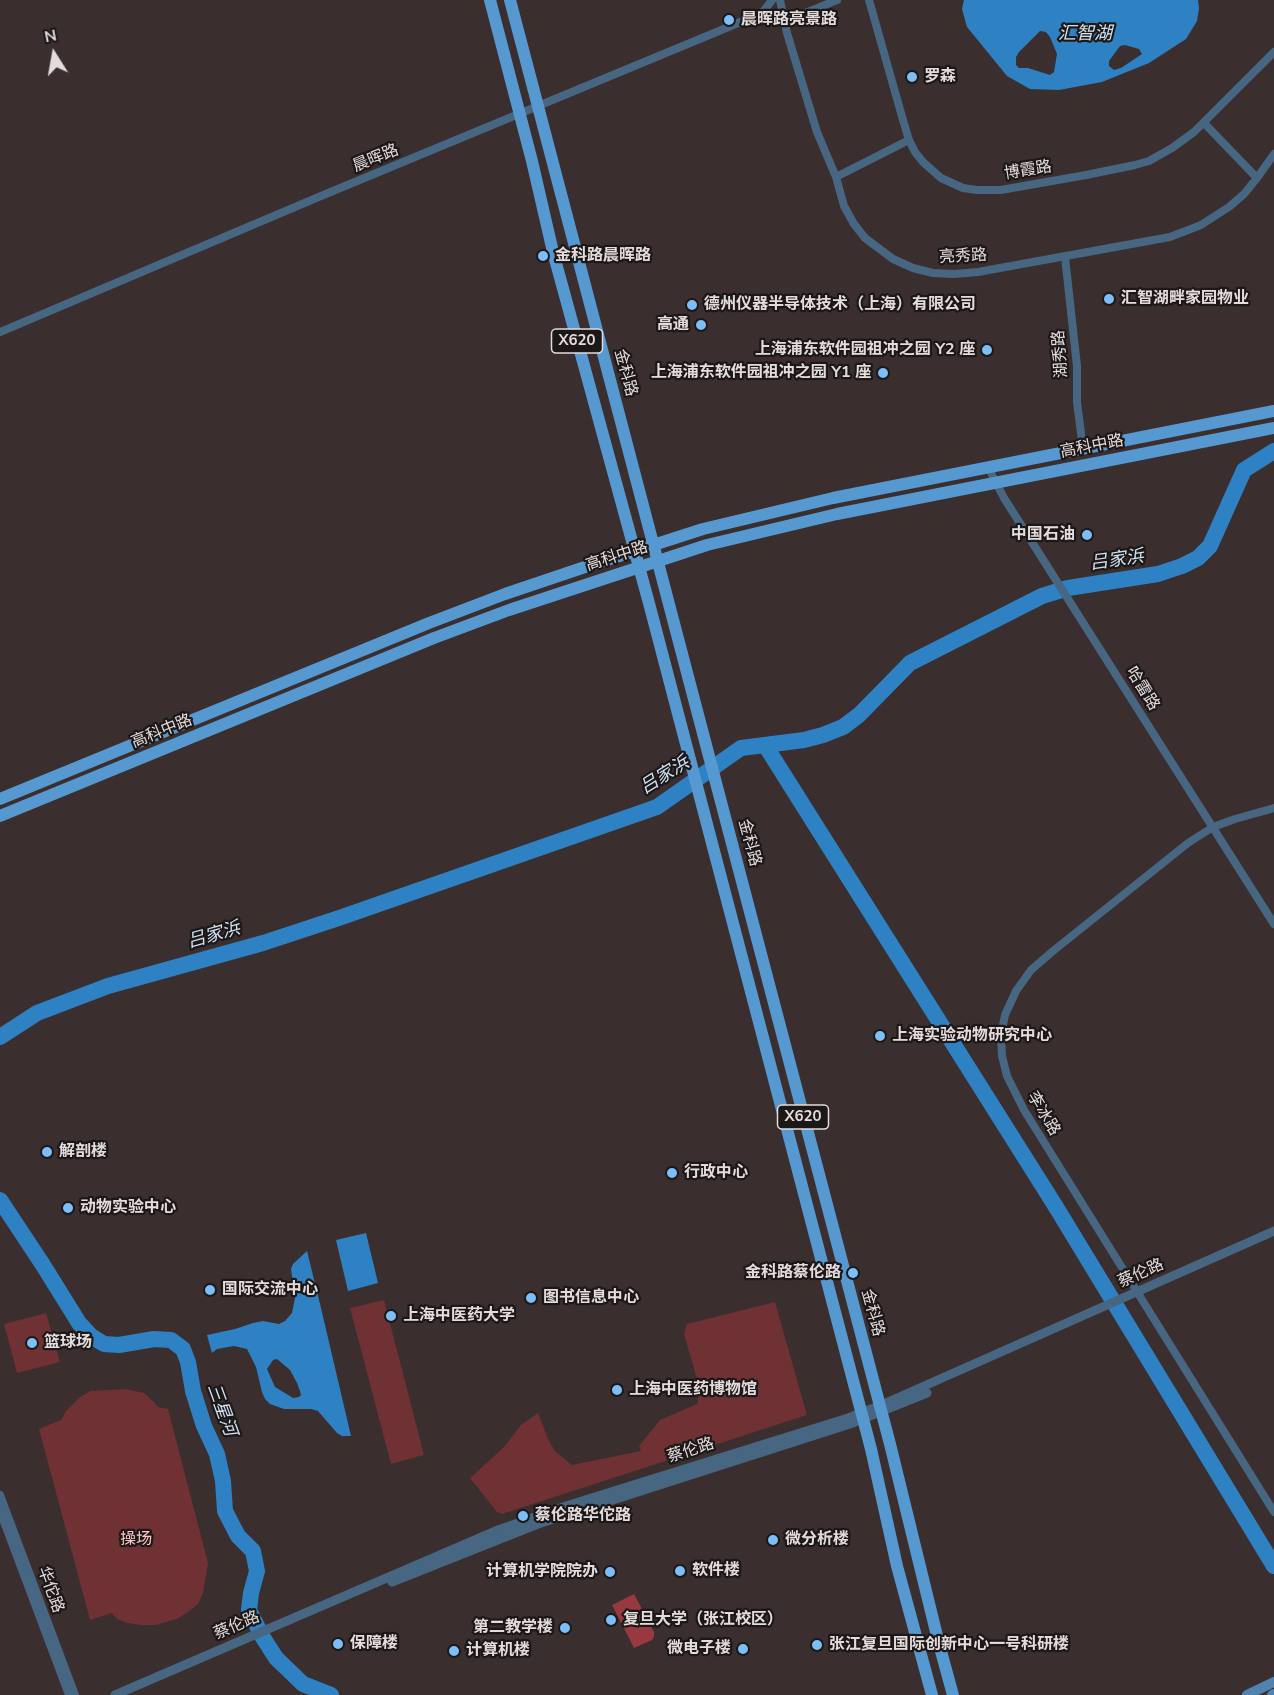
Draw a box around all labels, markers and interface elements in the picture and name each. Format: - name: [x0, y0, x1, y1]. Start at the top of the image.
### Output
- place label: 晨晖路亮景路: [741, 10, 837, 30]
- marker: 晨晖路亮景路: [722, 13, 736, 27]
- north arrow: [24, 24, 84, 84]
- text: N: [43, 24, 59, 48]
- water label: 汇智湖: [1058, 24, 1112, 46]
- place label: 罗森: [924, 67, 956, 87]
- marker: 罗森: [905, 70, 919, 84]
- street label: 晨晖路: [350, 141, 402, 177]
- street label: 博霞路: [1003, 158, 1053, 184]
- place label: 金科路晨晖路: [555, 246, 651, 266]
- street label: 亮秀路: [939, 246, 987, 268]
- marker: 金科路晨晖路: [536, 249, 550, 263]
- place label: 汇智湖畔家园物业: [1121, 289, 1249, 309]
- marker: 汇智湖畔家园物业: [1102, 292, 1116, 306]
- place label: 德州仪器半导体技术（上海）有限公司: [704, 295, 976, 315]
- marker: 德州仪器半导体技术（上海）有限公司: [685, 298, 699, 312]
- place label: 高通: [657, 315, 689, 335]
- marker: 高通: [694, 318, 708, 332]
- road number: X620: [552, 329, 602, 353]
- street label: 湖秀路: [1050, 329, 1072, 379]
- place label: 上海浦东软件园祖冲之园 Y2 座: [755, 340, 975, 360]
- marker: 上海浦东软件园祖冲之园 Y2 座: [980, 343, 994, 357]
- street label: 金科路: [610, 347, 640, 399]
- place label: 上海浦东软件园祖冲之园 Y1 座: [651, 363, 871, 383]
- marker: 上海浦东软件园祖冲之园 Y1 座: [876, 366, 890, 380]
- street label: 高科中路: [1059, 431, 1125, 463]
- place label: 中国石油: [1011, 525, 1075, 545]
- marker: 中国石油: [1080, 528, 1094, 542]
- street label: 高科中路: [584, 538, 650, 576]
- water label: 吕家浜: [1089, 547, 1145, 575]
- street label: 哈雷路: [1121, 664, 1163, 714]
- street label: 高科中路: [129, 711, 195, 753]
- water label: 吕家浜: [636, 753, 694, 799]
- street label: 金科路: [734, 817, 764, 869]
- water label: 吕家浜: [185, 918, 243, 954]
- place label: 上海实验动物研究中心: [892, 1026, 1052, 1046]
- marker: 上海实验动物研究中心: [873, 1029, 887, 1043]
- street label: 李冰路: [1022, 1088, 1064, 1140]
- road number: X620: [778, 1105, 828, 1129]
- place label: 解剖楼: [59, 1142, 107, 1162]
- marker: 解剖楼: [40, 1145, 54, 1159]
- place label: 行政中心: [684, 1163, 748, 1183]
- marker: 行政中心: [665, 1166, 679, 1180]
- place label: 动物实验中心: [80, 1198, 176, 1218]
- marker: 动物实验中心: [61, 1201, 75, 1215]
- street label: 蔡伦路: [1115, 1255, 1167, 1293]
- place label: 金科路蔡伦路: [745, 1263, 841, 1283]
- marker: 金科路蔡伦路: [846, 1266, 860, 1280]
- place label: 国际交流中心: [222, 1280, 318, 1300]
- marker: 国际交流中心: [203, 1283, 217, 1297]
- street label: 金科路: [857, 1287, 887, 1339]
- place label: 图书信息中心: [543, 1288, 639, 1308]
- marker: 图书信息中心: [524, 1291, 538, 1305]
- place label: 上海中医药大学: [403, 1306, 515, 1326]
- marker: 上海中医药大学: [384, 1309, 398, 1323]
- place label: 篮球场: [44, 1333, 92, 1353]
- marker: 篮球场: [25, 1336, 39, 1350]
- place label: 上海中医药博物馆: [629, 1380, 757, 1400]
- water label: 三星河: [202, 1381, 240, 1439]
- marker: 上海中医药博物馆: [610, 1383, 624, 1397]
- street label: 蔡伦路: [665, 1434, 717, 1468]
- place label: 蔡伦路华佗路: [535, 1506, 631, 1526]
- marker: 蔡伦路华佗路: [516, 1509, 530, 1523]
- park label: 操场: [120, 1530, 152, 1550]
- place label: 微分析楼: [785, 1530, 849, 1550]
- marker: 微分析楼: [766, 1533, 780, 1547]
- place label: 软件楼: [692, 1561, 740, 1581]
- place label: 计算机学院院办: [486, 1562, 598, 1582]
- street label: 华佗路: [33, 1564, 67, 1616]
- marker: 软件楼: [673, 1564, 687, 1578]
- marker: 计算机学院院办: [603, 1565, 617, 1579]
- street label: 蔡伦路: [211, 1608, 263, 1644]
- place label: 复旦大学（张江校区）: [623, 1610, 783, 1630]
- marker: 复旦大学（张江校区）: [604, 1613, 618, 1627]
- place label: 第二教学楼: [473, 1618, 553, 1638]
- marker: 第二教学楼: [558, 1621, 572, 1635]
- place label: 保障楼: [350, 1634, 398, 1654]
- place label: 张江复旦国际创新中心一号科研楼: [829, 1635, 1069, 1655]
- marker: 保障楼: [331, 1637, 345, 1651]
- marker: 张江复旦国际创新中心一号科研楼: [810, 1638, 824, 1652]
- place label: 微电子楼: [667, 1639, 731, 1659]
- place label: 计算机楼: [466, 1641, 530, 1661]
- marker: 微电子楼: [736, 1642, 750, 1656]
- marker: 计算机楼: [447, 1644, 461, 1658]

